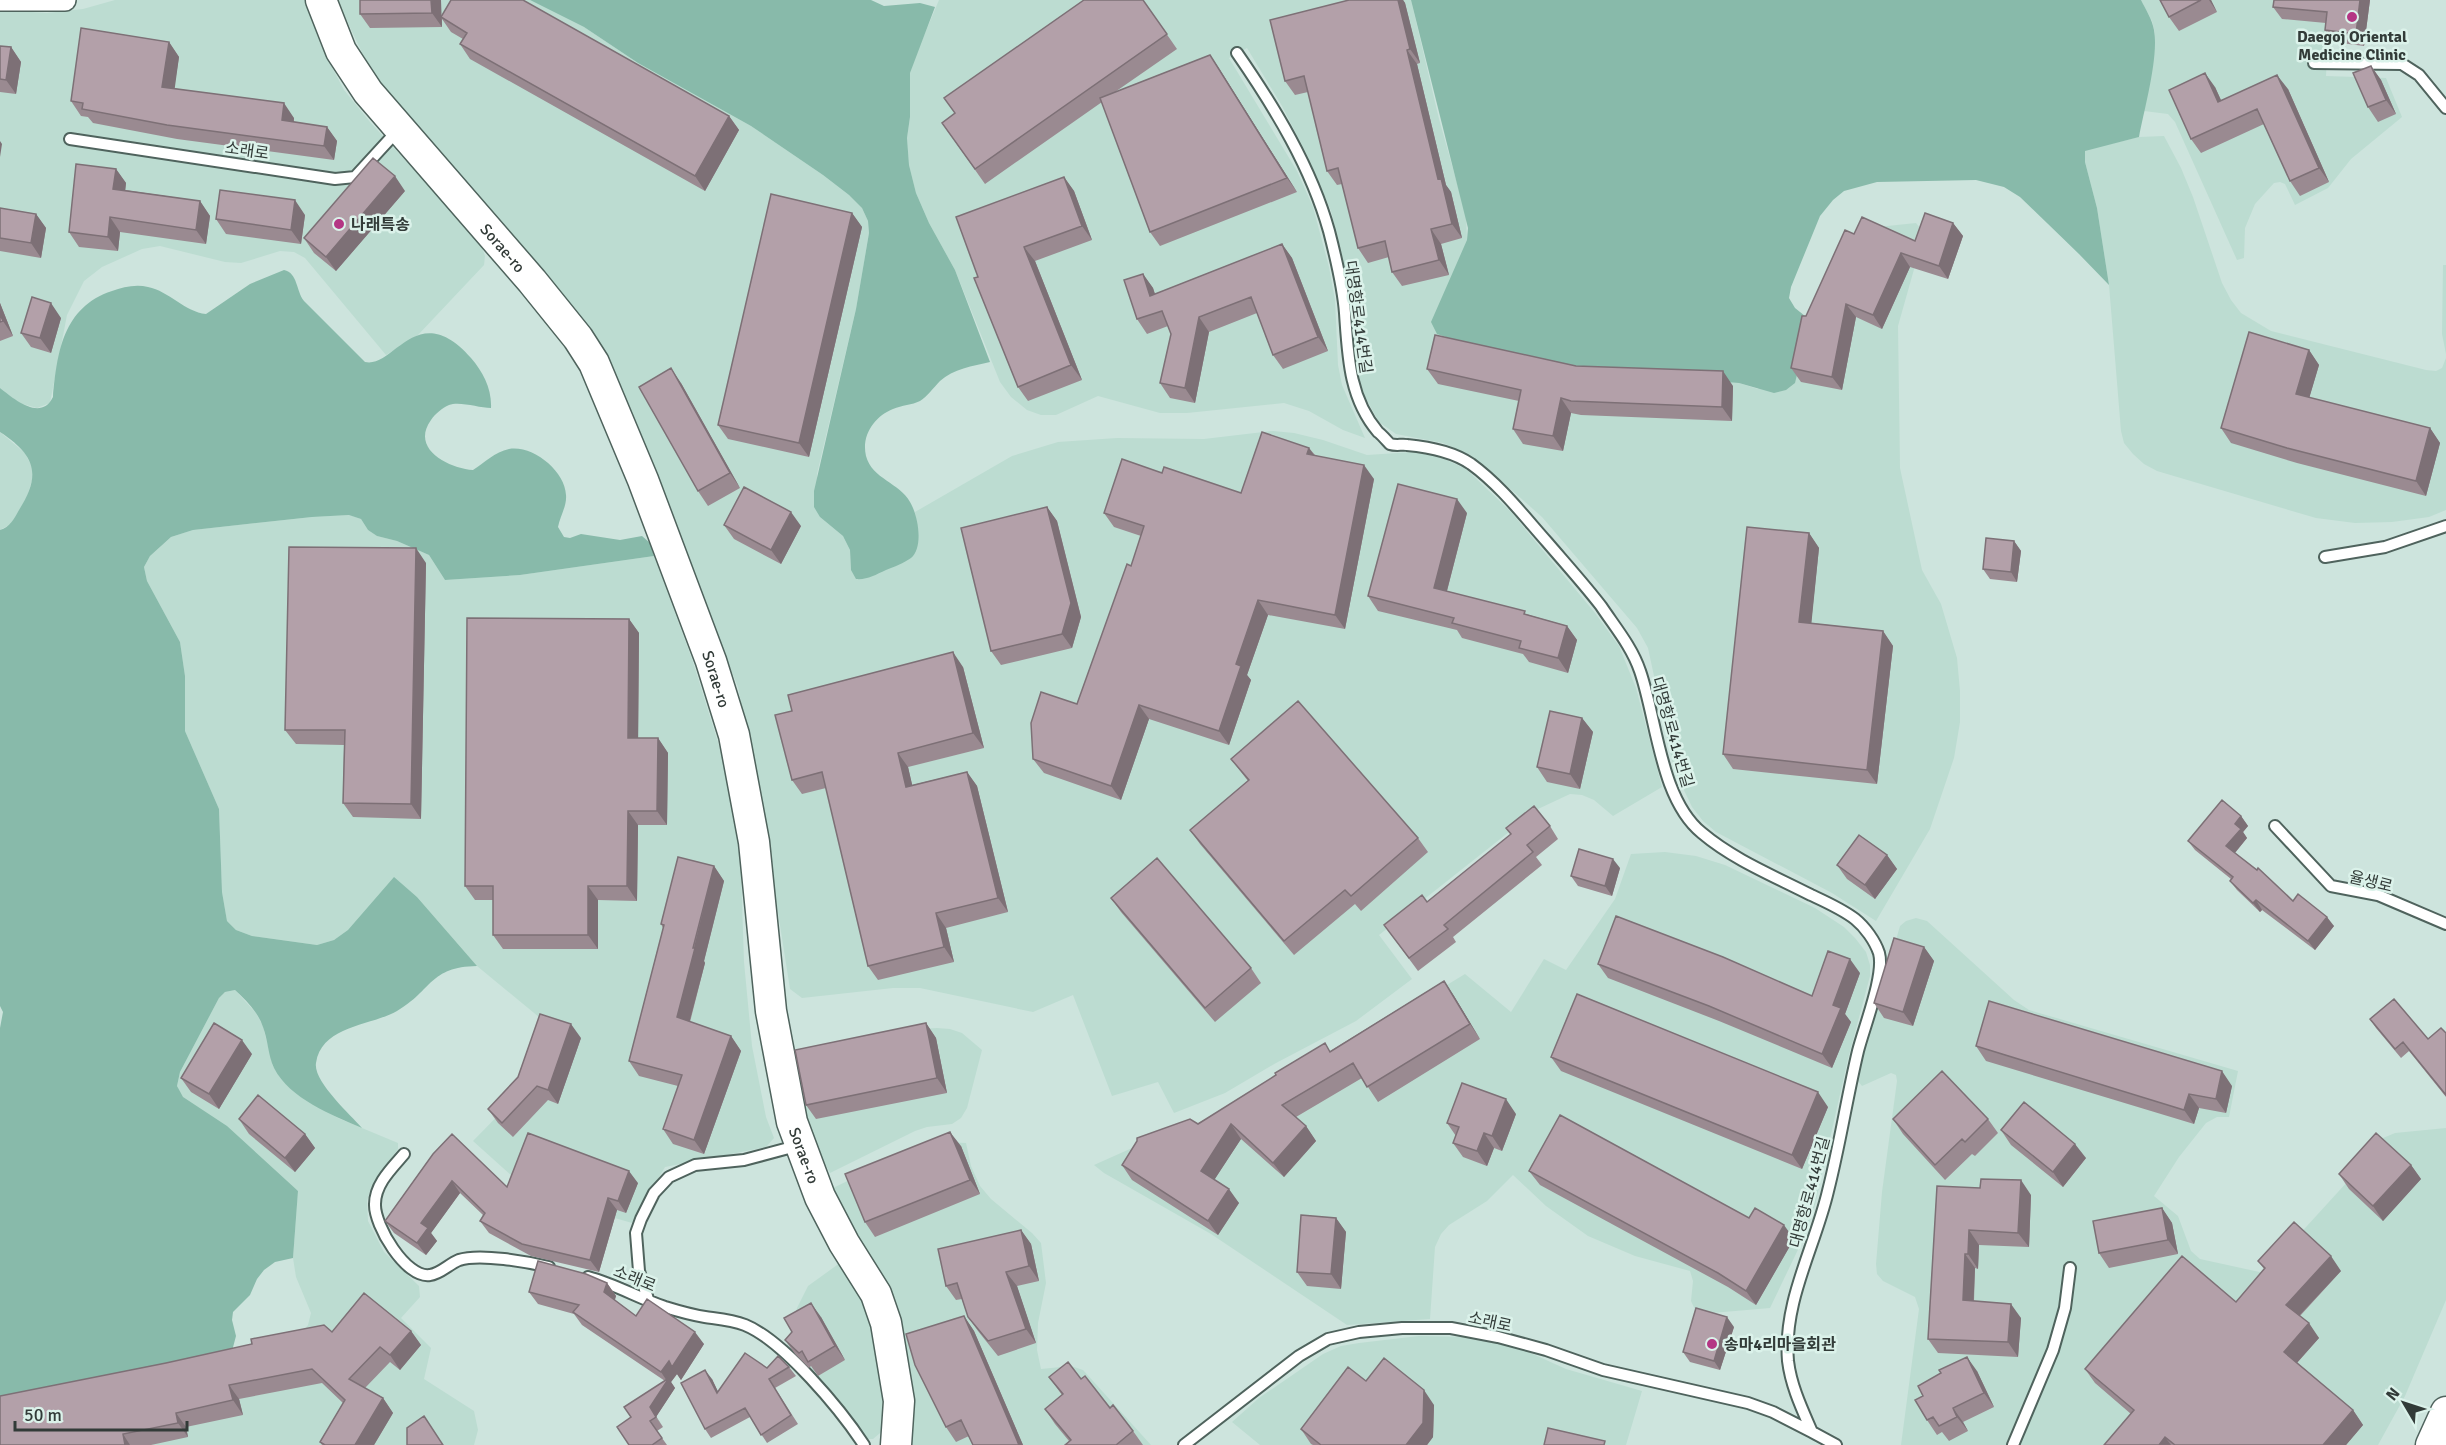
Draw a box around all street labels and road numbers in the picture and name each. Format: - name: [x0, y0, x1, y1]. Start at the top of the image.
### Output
- street label: 소래로: [224, 138, 270, 164]
- street label: Sorae-ro: [476, 220, 529, 277]
- street label: 대명항로414번길: [1340, 259, 1376, 375]
- street label: Sorae-ro: [697, 648, 734, 710]
- street label: 대명항로414번길: [1647, 675, 1697, 790]
- street label: 율생로: [2347, 867, 2395, 897]
- street label: Sorae-ro: [784, 1125, 823, 1187]
- street label: 대명항로414번길: [1786, 1134, 1834, 1250]
- street label: 소래로: [610, 1261, 659, 1297]
- street label: 소래로: [1466, 1308, 1514, 1336]

